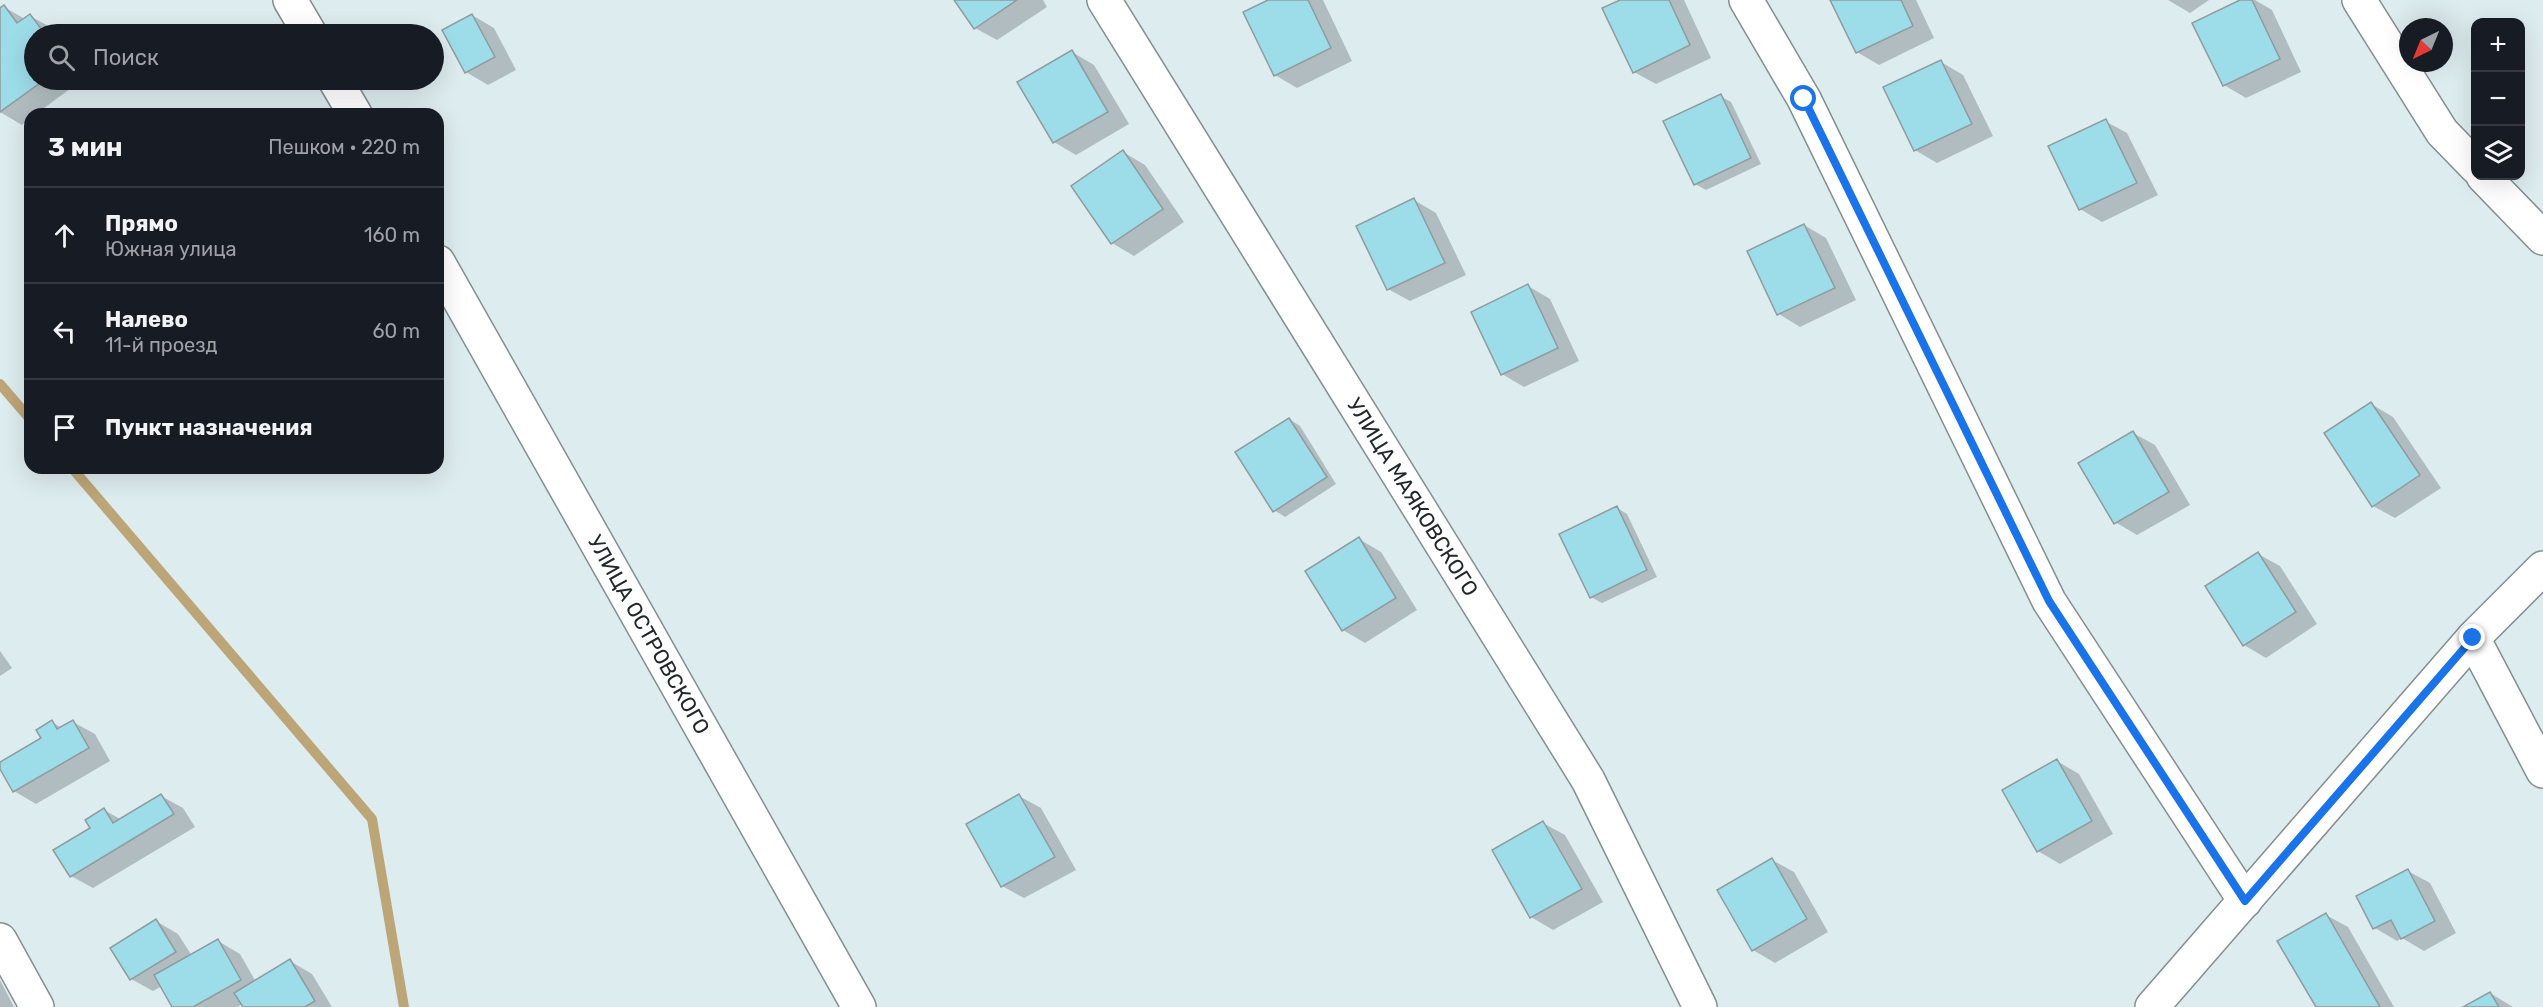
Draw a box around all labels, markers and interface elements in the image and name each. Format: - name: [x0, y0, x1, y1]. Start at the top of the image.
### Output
- north arrow: [2399, 18, 2453, 72]
- map controls: [2471, 18, 2525, 180]
- button: +: [2471, 18, 2525, 72]
- search box: [24, 24, 444, 90]
- icon: search: [45, 41, 78, 74]
- text: Поиск: [93, 44, 159, 71]
- button: −: [2471, 72, 2525, 126]
- route start: [1790, 85, 1816, 111]
- button: layers: [2471, 126, 2525, 180]
- text: 3 мин: [48, 132, 123, 163]
- text: Пешком · 220 m: [268, 135, 420, 159]
- text: Прямо: [105, 210, 178, 237]
- icon: ahead: [48, 219, 81, 252]
- text: 160 m: [364, 223, 420, 247]
- text: Южная улица: [105, 237, 237, 261]
- text: Налево: [105, 306, 188, 333]
- icon: left: [48, 315, 81, 348]
- text: 60 m: [373, 319, 420, 343]
- text: 11-й проезд: [105, 333, 218, 357]
- street label: УЛИЦА МАЯКОВСКОГО: [1342, 393, 1484, 600]
- icon: arrive: [48, 411, 81, 444]
- text: Пункт назначения: [105, 414, 313, 441]
- street label: УЛИЦА ОСТРОВСКОГО: [583, 530, 715, 738]
- route end: [2459, 624, 2485, 650]

